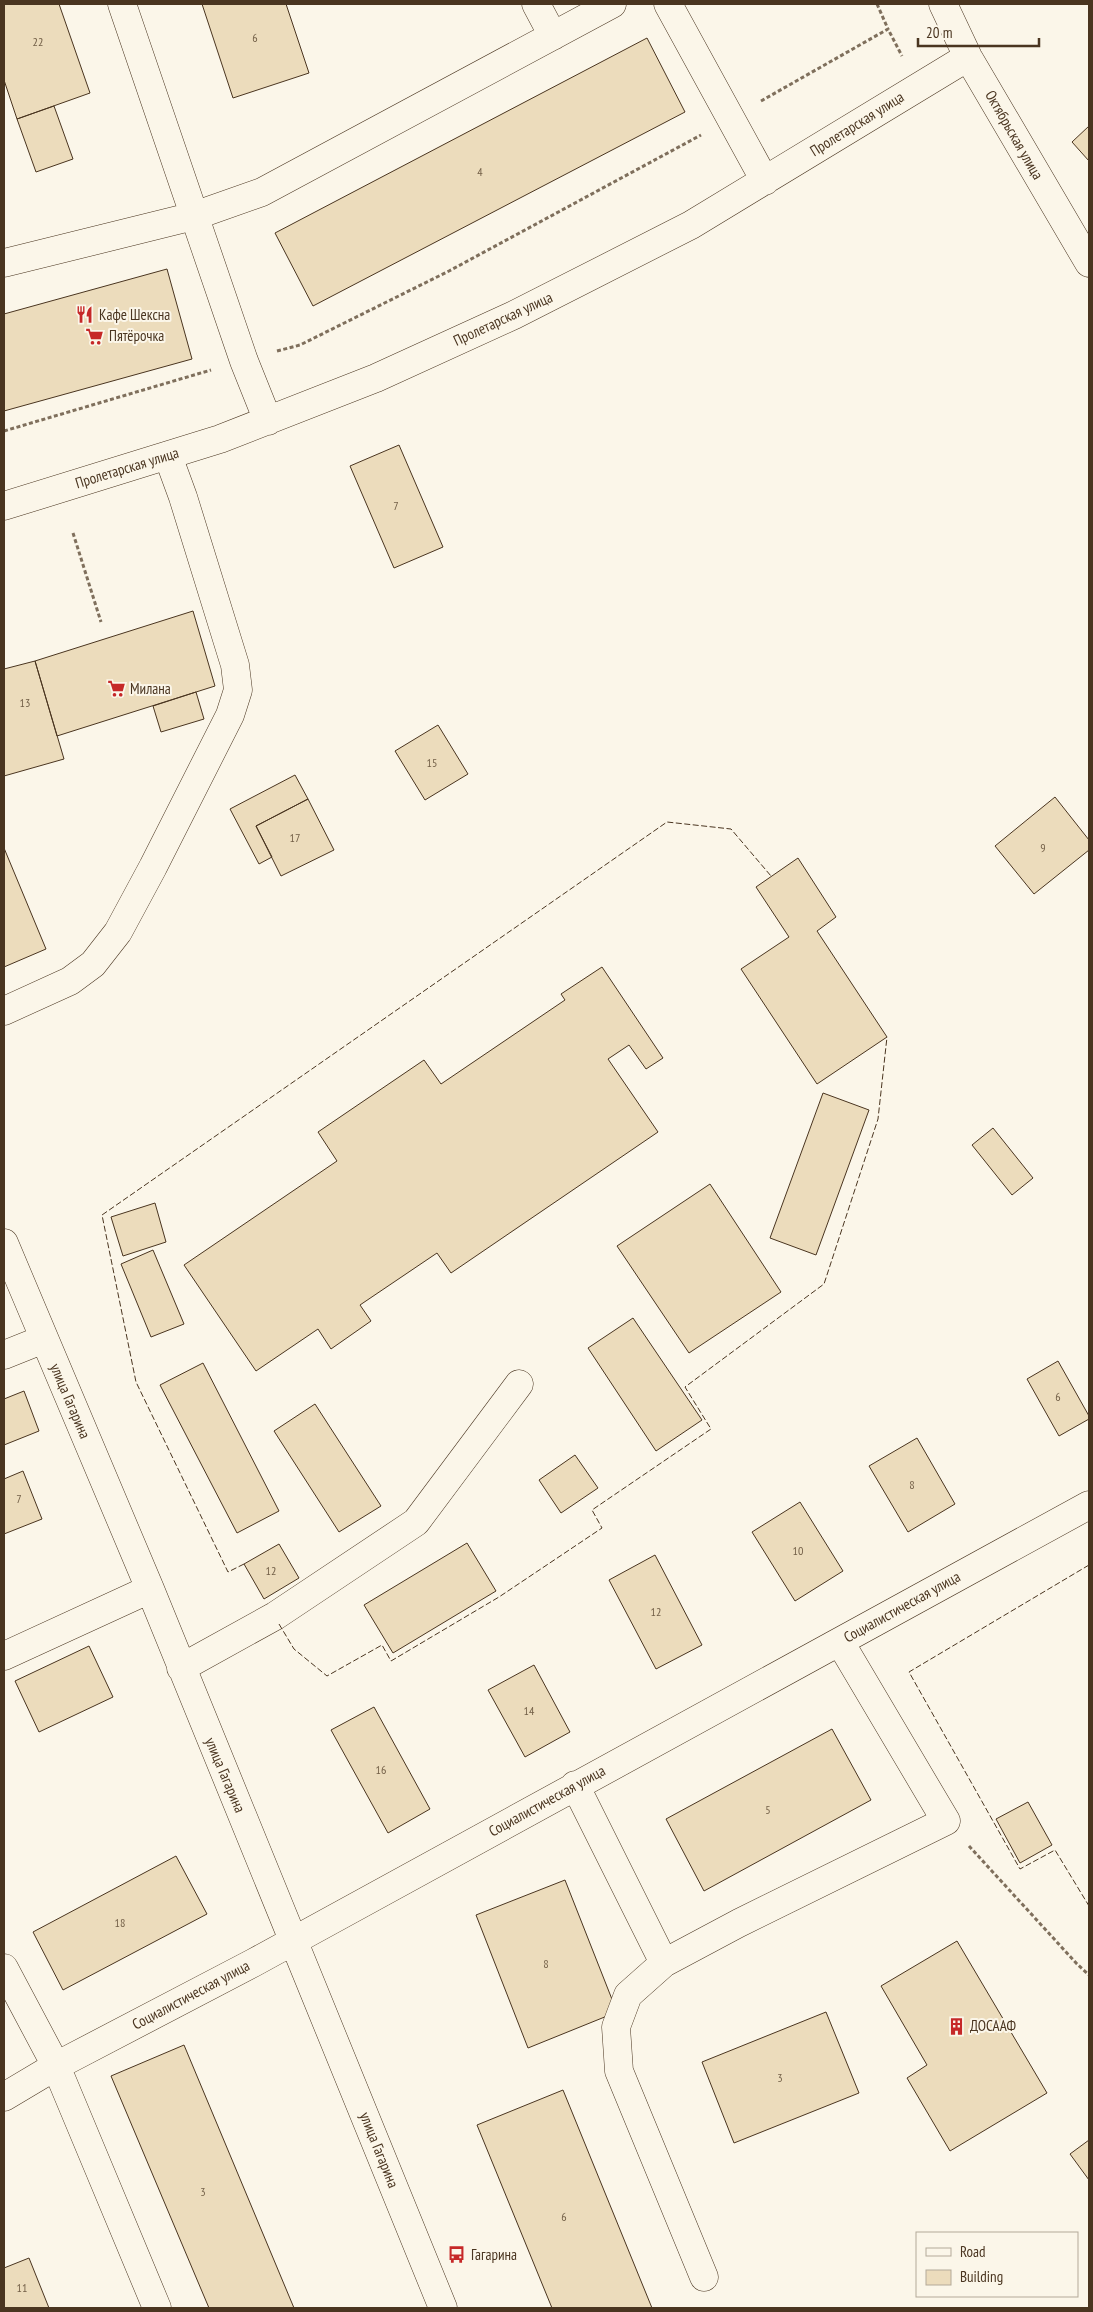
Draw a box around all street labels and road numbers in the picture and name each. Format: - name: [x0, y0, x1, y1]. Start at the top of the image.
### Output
- street label: Пролетарская улица: [806, 87, 907, 160]
- street label: Октябрьская улица: [981, 87, 1048, 183]
- street label: Пролетарская улица: [450, 287, 555, 350]
- street label: Пролетарская улица: [73, 443, 181, 492]
- street label: улица Гагарина: [46, 1360, 95, 1441]
- street label: Социалистическая улица: [840, 1567, 963, 1646]
- street label: улица Гагарина: [201, 1734, 250, 1815]
- street label: Социалистическая улица: [485, 1761, 608, 1840]
- street label: Социалистическая улица: [129, 1956, 253, 2034]
- street label: улица Гагарина: [356, 2109, 403, 2190]

